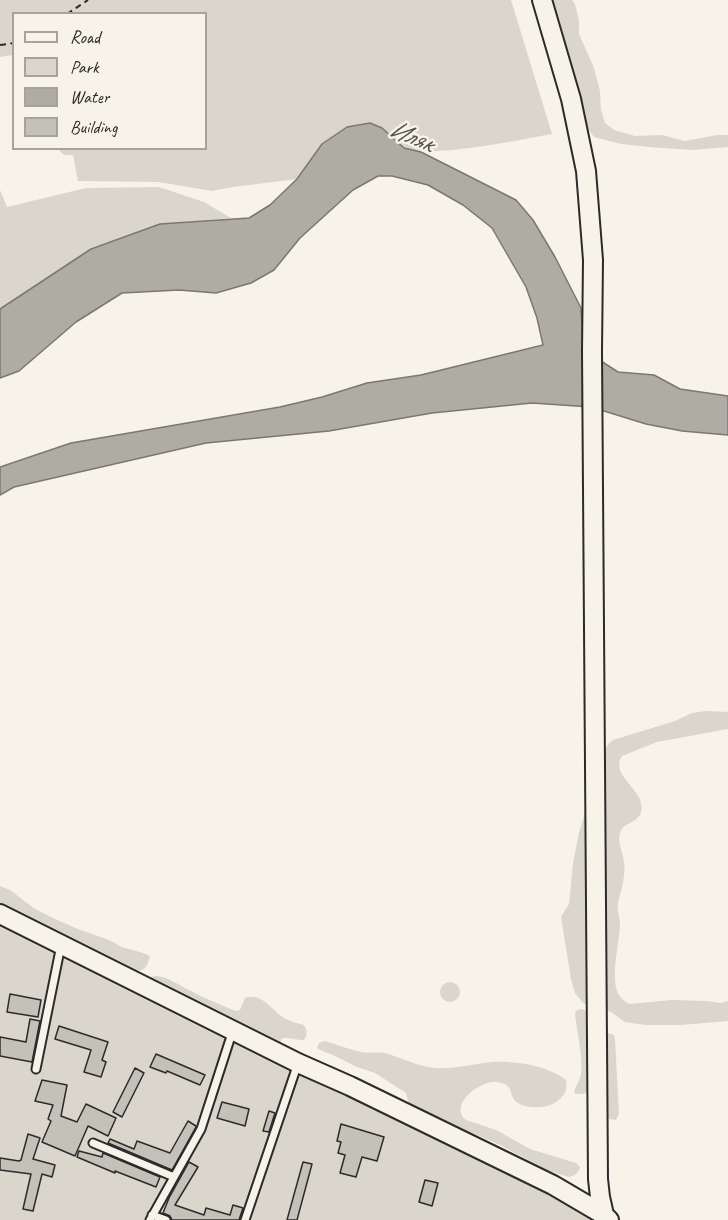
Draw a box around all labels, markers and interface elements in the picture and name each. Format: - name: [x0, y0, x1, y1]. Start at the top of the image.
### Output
- legend: [12, 12, 207, 150]
- text: Road: [70, 26, 100, 48]
- text: Park: [70, 56, 99, 78]
- text: Water: [70, 86, 109, 108]
- water label: Иляк: [384, 114, 438, 160]
- text: Building: [70, 116, 117, 138]

